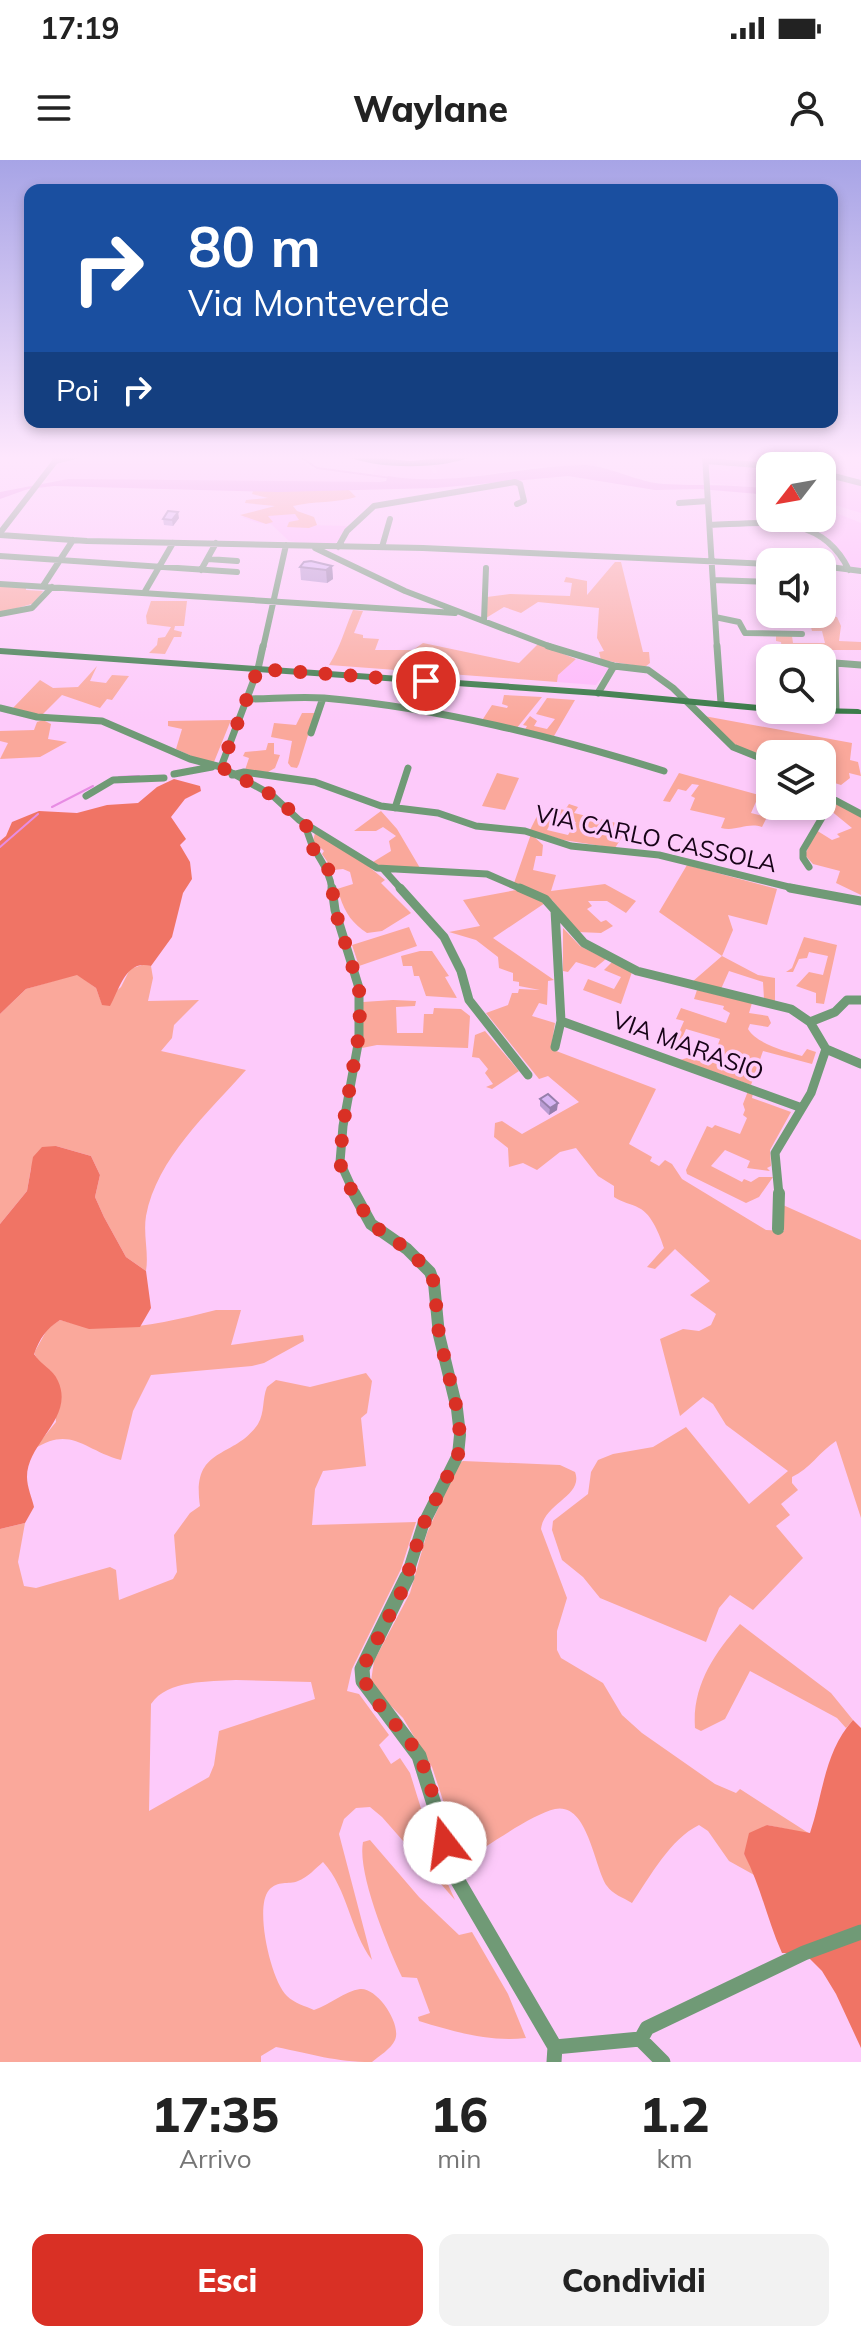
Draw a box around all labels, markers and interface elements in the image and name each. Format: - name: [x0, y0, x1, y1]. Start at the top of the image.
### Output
- text: 17:19: [40, 9, 119, 47]
- icon: menu: [32, 86, 76, 130]
- text: Waylane: [353, 86, 508, 131]
- icon: person: [785, 86, 829, 130]
- text: 80 m: [188, 211, 321, 281]
- icon: right: [56, 216, 160, 320]
- text: Via Monteverde: [188, 280, 449, 325]
- icon: right: [115, 368, 159, 412]
- text: Poi: [56, 371, 99, 409]
- north arrow: [756, 452, 836, 532]
- map controls: [756, 452, 836, 820]
- button: sound: [756, 548, 836, 628]
- button: search: [756, 644, 836, 724]
- pin: [392, 647, 460, 715]
- icon: arrive: [404, 659, 448, 703]
- button: layers: [756, 740, 836, 820]
- street label: VIA CARLO CASSOLA: [533, 798, 780, 878]
- street label: VIA MARASIO: [609, 1004, 768, 1086]
- position arrow: [403, 1801, 487, 1885]
- text: 17:35: [151, 2084, 279, 2144]
- text: 16: [430, 2084, 488, 2144]
- text: 1.2: [639, 2084, 710, 2144]
- text: Arrivo: [179, 2142, 252, 2175]
- text: min: [437, 2142, 481, 2175]
- text: km: [656, 2142, 693, 2175]
- button: Esci: [32, 2234, 423, 2326]
- button: Condividi: [439, 2234, 829, 2326]

